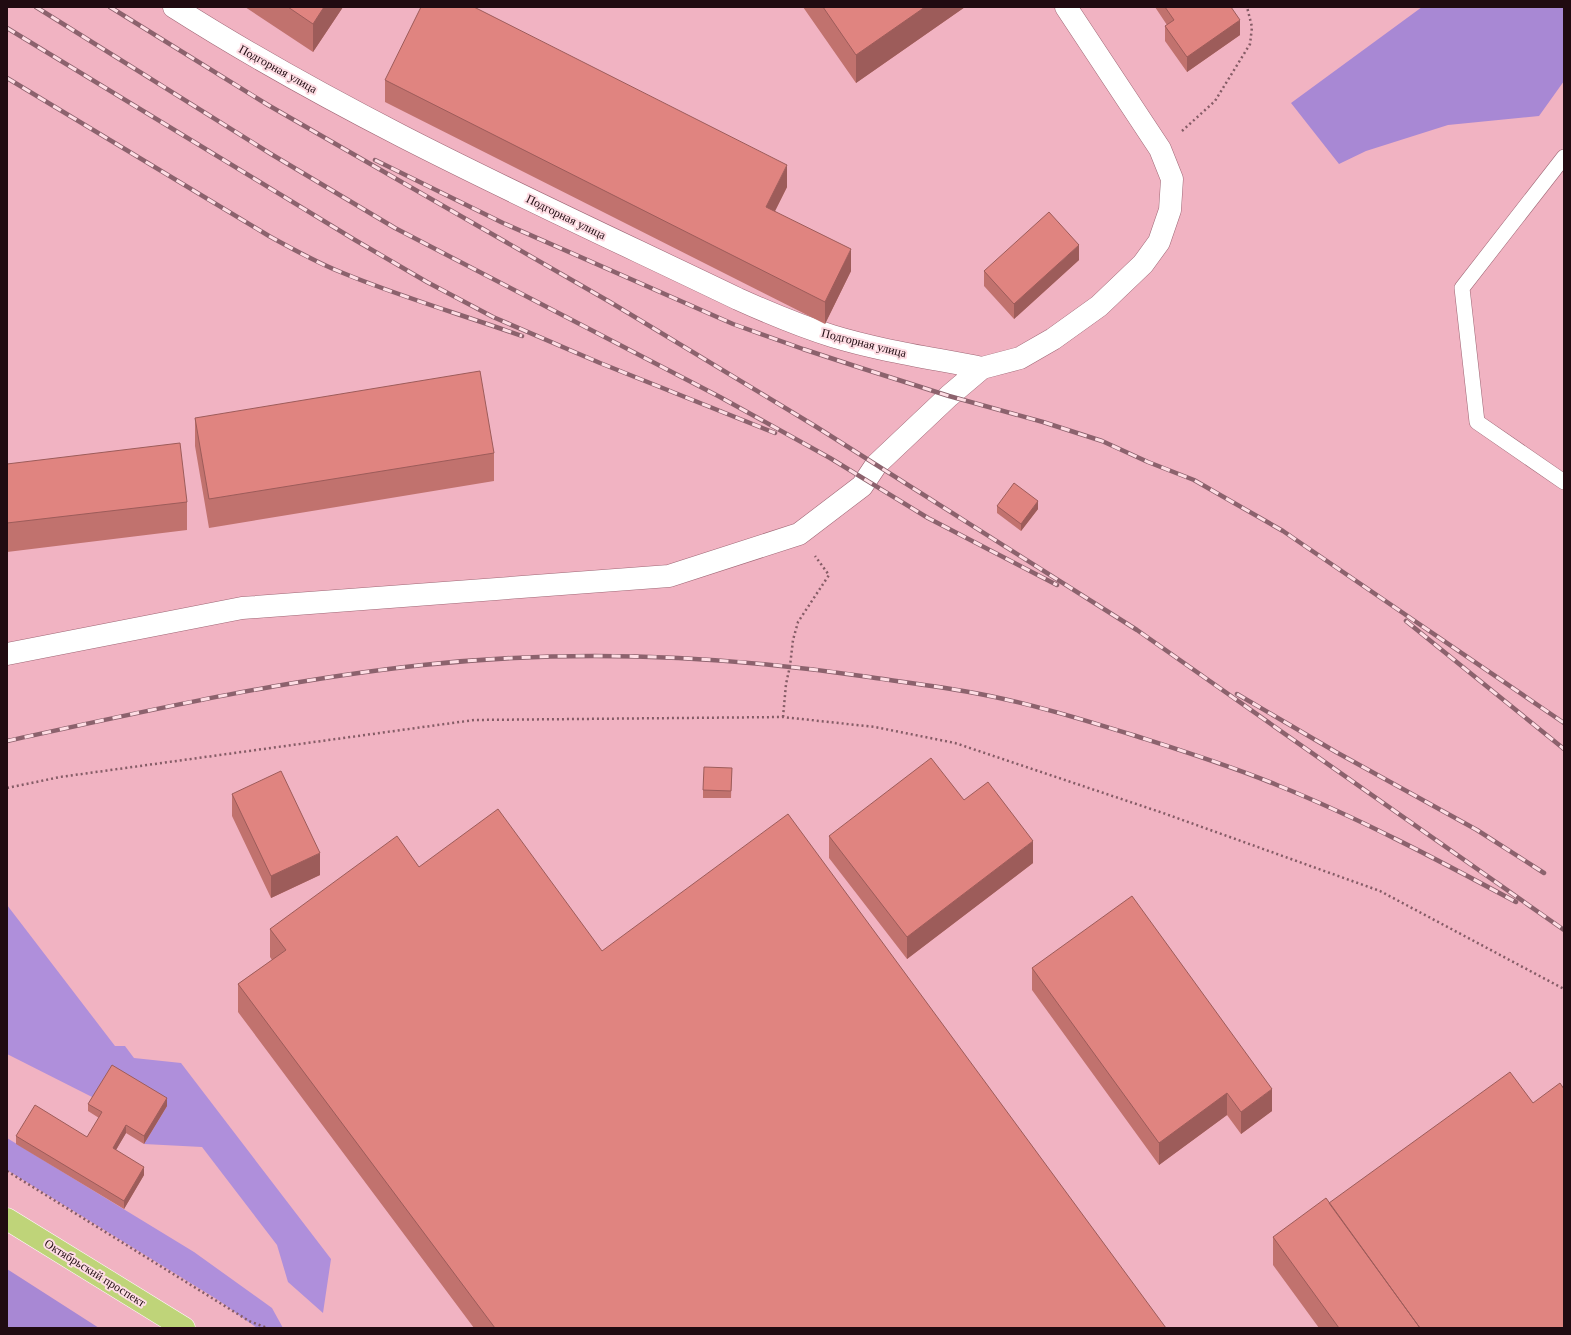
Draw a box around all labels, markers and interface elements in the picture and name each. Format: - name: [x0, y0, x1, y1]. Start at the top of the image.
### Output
- street label: Подгорная улица: [237, 42, 320, 97]
- street label: Подгорная улица: [524, 192, 609, 243]
- street label: Подгорная улица: [820, 326, 909, 360]
- street label: Октябрьский проспект: [42, 1236, 149, 1310]

